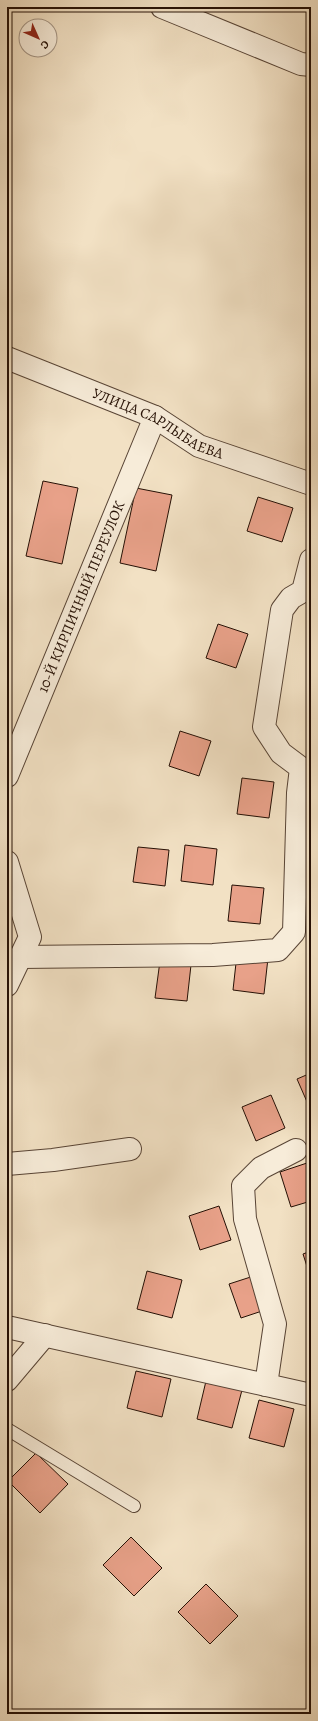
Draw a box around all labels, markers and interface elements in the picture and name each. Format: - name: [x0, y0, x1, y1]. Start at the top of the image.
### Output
- north arrow: [18, 18, 58, 58]
- text: С: [37, 37, 52, 53]
- street label: УЛИЦА САРЛЫБАЕВА: [89, 383, 226, 464]
- street label: 10-Й КИРПИЧНЫЙ ПЕРЕУЛОК: [33, 497, 130, 695]

